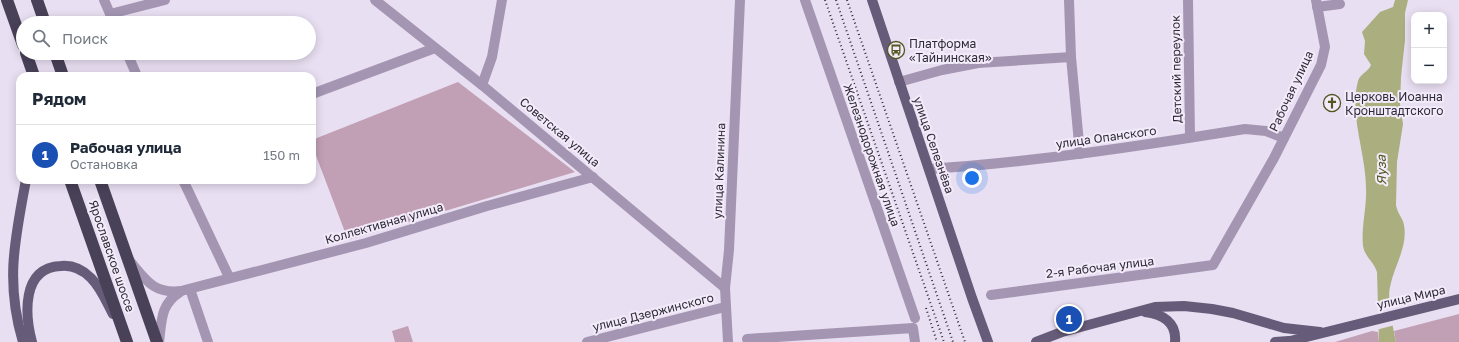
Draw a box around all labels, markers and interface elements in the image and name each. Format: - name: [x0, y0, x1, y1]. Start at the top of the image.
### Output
- map controls: [1411, 12, 1447, 84]
- button: +: [1411, 12, 1447, 48]
- street label: Детский переулок: [1168, 15, 1184, 123]
- search box: [16, 16, 316, 60]
- icon: search: [30, 27, 52, 49]
- text: Поиск: [62, 29, 108, 47]
- place label: Платформа «Тайнинская»: [909, 36, 992, 65]
- bus stop icon: Платформа «Тайнинская»: [886, 40, 906, 60]
- street label: Рабочая улица: [1266, 48, 1316, 134]
- button: −: [1411, 48, 1447, 84]
- street label: Железнодорожная улица: [840, 81, 904, 229]
- text: Рядом: [32, 88, 86, 109]
- place label: Церковь Иоанна Кронштадтского: [1345, 89, 1443, 118]
- church icon: Церковь Иоанна Кронштадтского: [1322, 93, 1342, 113]
- street label: Советская улица: [517, 94, 603, 170]
- street label: улица Селезнёва: [910, 95, 958, 195]
- street label: улица Калинина: [710, 123, 728, 219]
- street label: улица Опанского: [1055, 123, 1157, 151]
- text: Рабочая улица: [70, 138, 182, 156]
- text: 1: [42, 147, 48, 163]
- text: 150 m: [263, 147, 300, 163]
- water label: Яуза: [1373, 154, 1389, 185]
- text: Остановка: [70, 156, 138, 172]
- your location: [962, 168, 982, 188]
- street label: Ярославское шоссе: [86, 198, 138, 314]
- street label: Коллективная улица: [323, 199, 445, 247]
- street label: 2-я Рабочая улица: [1045, 253, 1155, 281]
- street label: улица Мира: [1375, 282, 1447, 312]
- street label: улица Дзержинского: [591, 290, 715, 334]
- pin: 1: [1056, 304, 1082, 334]

